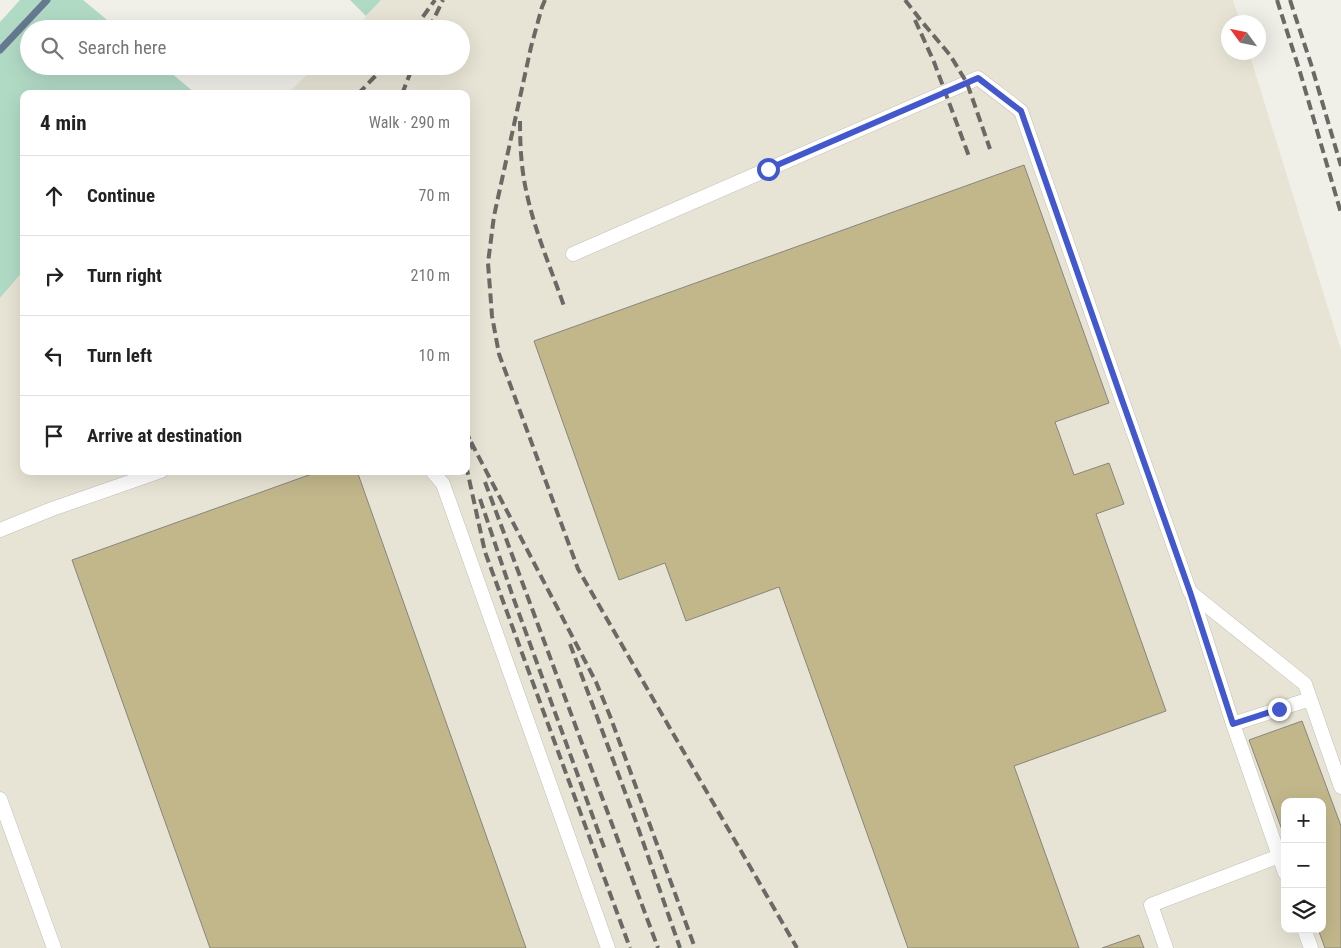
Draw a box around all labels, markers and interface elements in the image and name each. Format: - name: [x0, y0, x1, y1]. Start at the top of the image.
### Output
- north arrow: [1221, 15, 1266, 60]
- search box: [20, 20, 470, 75]
- icon: search: [38, 34, 66, 62]
- text: Search here: [78, 36, 166, 59]
- text: 4 min: [40, 111, 87, 135]
- text: Walk · 290 m: [369, 113, 450, 132]
- route start: [757, 158, 780, 181]
- icon: ahead: [40, 182, 68, 210]
- text: Continue: [87, 184, 155, 207]
- text: 70 m: [418, 186, 450, 205]
- icon: right: [40, 262, 68, 290]
- text: Turn right: [87, 264, 162, 287]
- text: 210 m: [411, 266, 450, 285]
- icon: left: [40, 342, 68, 370]
- text: Turn left: [87, 344, 152, 367]
- text: 10 m: [418, 346, 450, 365]
- icon: arrive: [40, 422, 68, 450]
- text: Arrive at destination: [87, 424, 242, 447]
- route end: [1268, 698, 1291, 721]
- map controls: [1281, 798, 1326, 933]
- button: +: [1281, 798, 1326, 843]
- button: −: [1281, 843, 1326, 888]
- button: layers: [1281, 888, 1326, 933]

